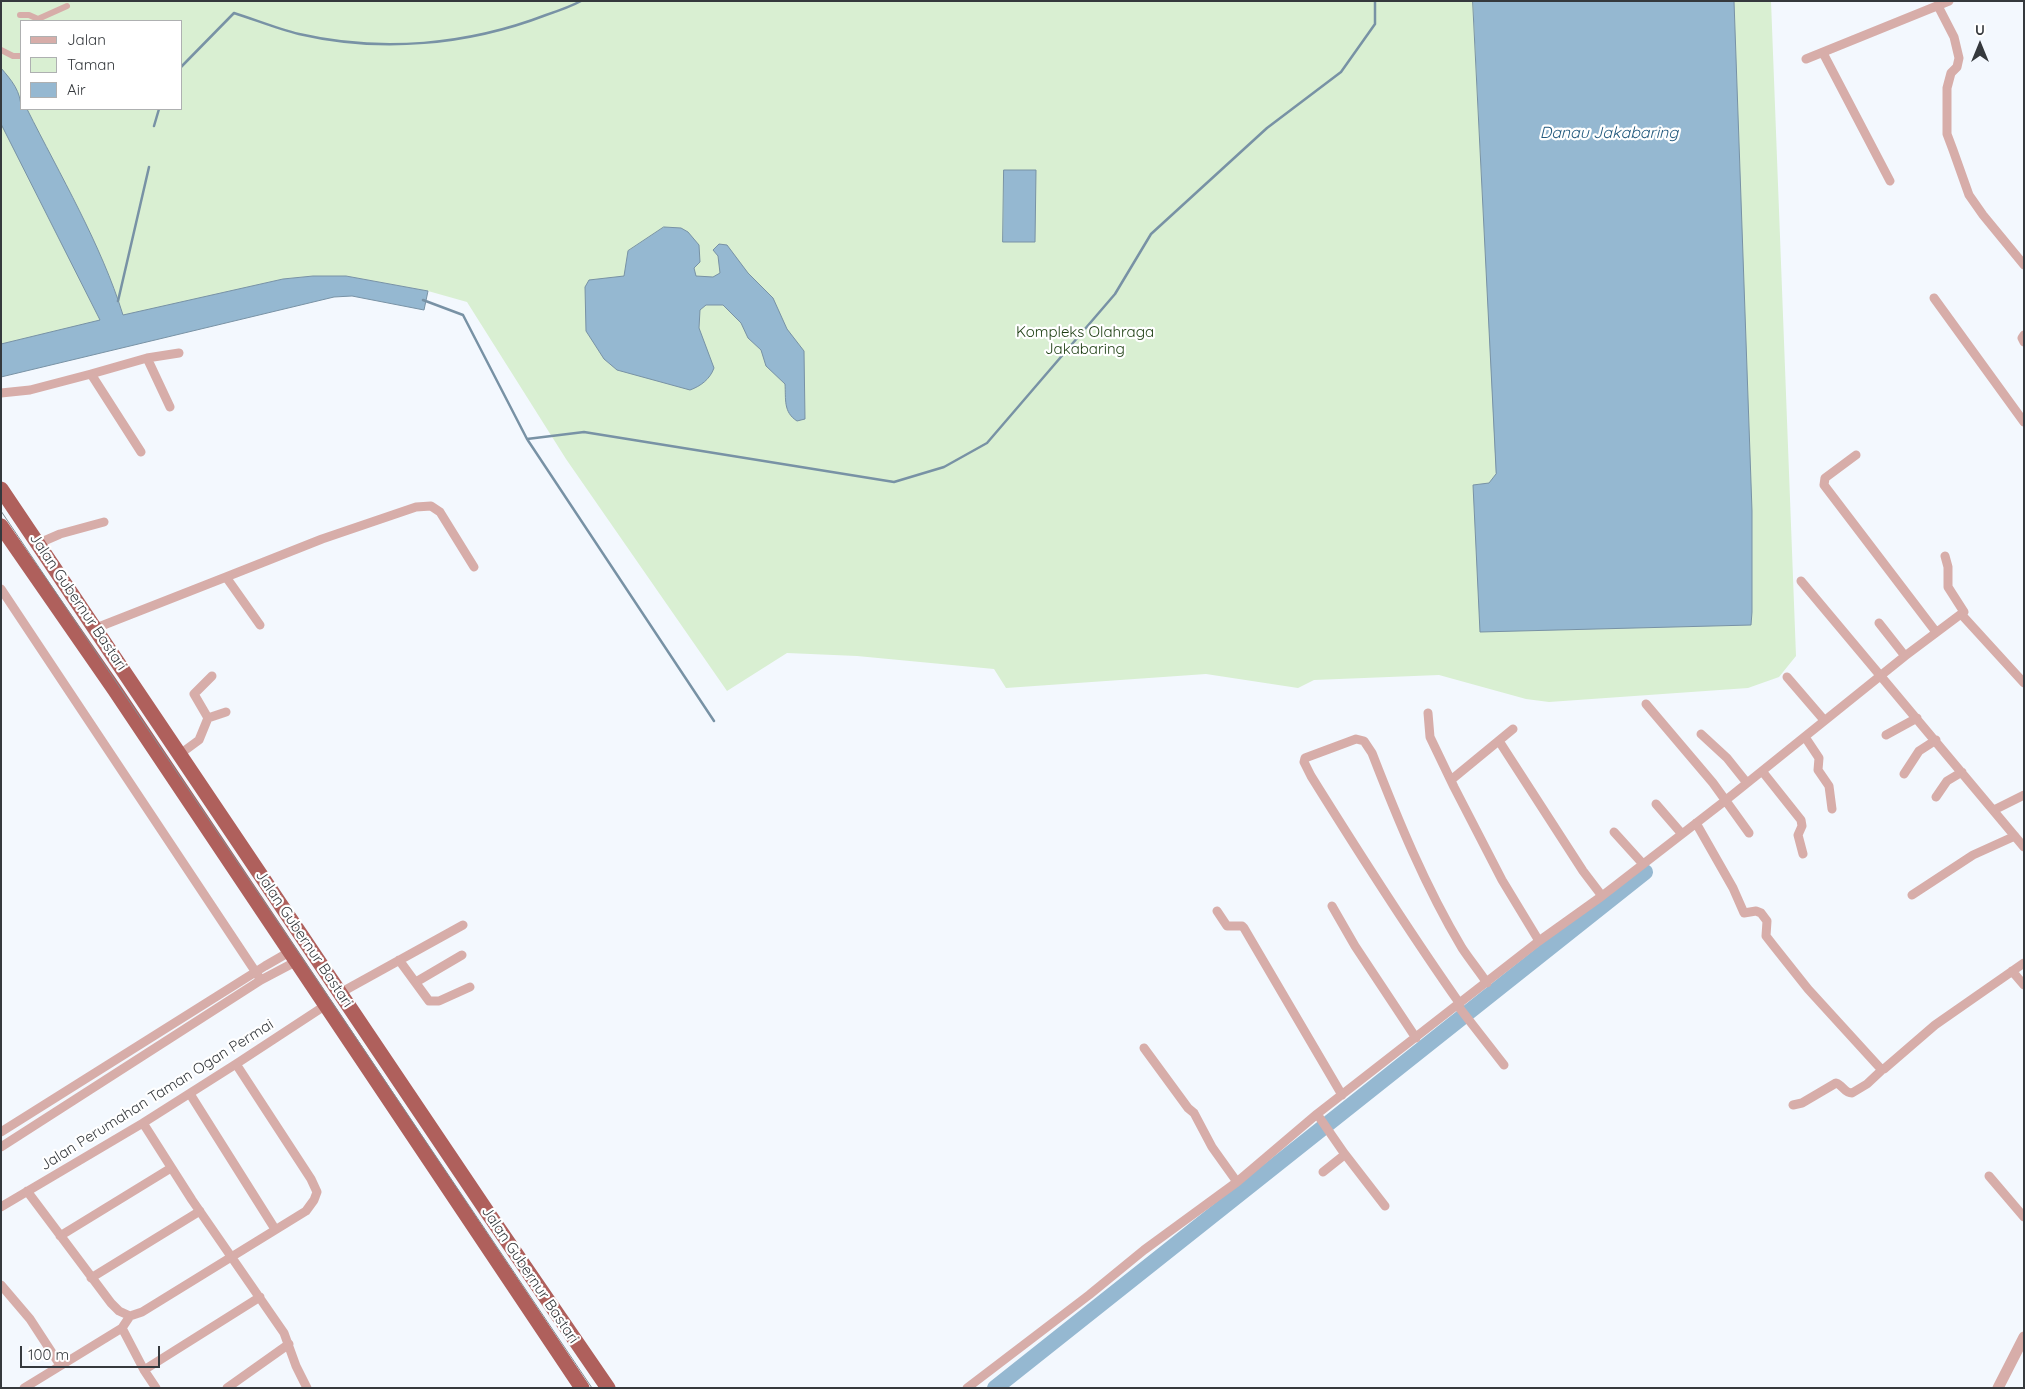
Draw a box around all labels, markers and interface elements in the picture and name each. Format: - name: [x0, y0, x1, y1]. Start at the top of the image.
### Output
- legend: [20, 20, 182, 110]
- north arrow: [1955, 20, 2005, 70]
- text: U: [1975, 21, 1985, 39]
- text: Jalan: [67, 30, 106, 49]
- text: Taman: [67, 55, 115, 74]
- text: Air: [67, 80, 86, 99]
- water label: Danau Jakabaring: [1540, 123, 1678, 143]
- park label: Kompleks Olahraga Jakabaring: [1016, 323, 1154, 358]
- street label: Jalan Gubernur Bastari: [25, 530, 131, 674]
- street label: Jalan Gubernur Bastari: [251, 867, 357, 1011]
- street label: Jalan Perumahan Taman Ogan Permai: [37, 1015, 277, 1175]
- street label: Jalan Gubernur Bastari: [477, 1203, 583, 1347]
- scale bar: [22, 1336, 162, 1368]
- text: 100 m: [28, 1345, 69, 1364]

